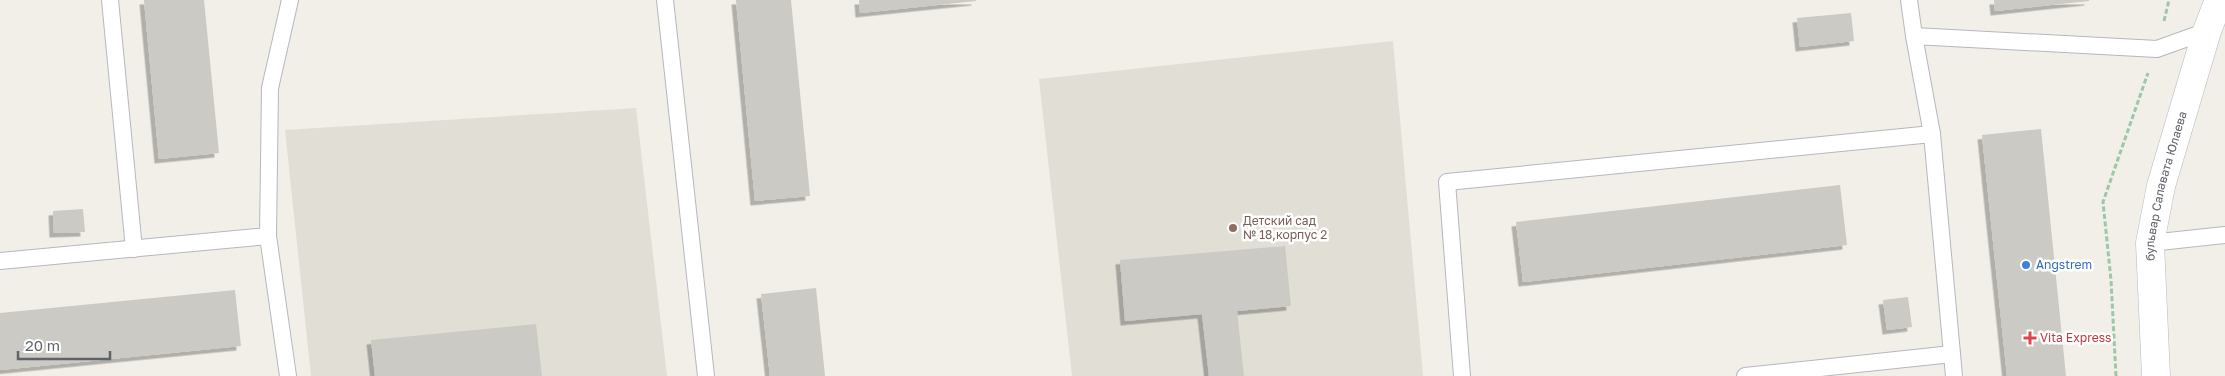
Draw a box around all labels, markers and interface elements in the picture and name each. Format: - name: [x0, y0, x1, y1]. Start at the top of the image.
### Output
- street label: бульвар Салавата Юлаева: [2142, 109, 2190, 261]
- place label: Детский сад № 18,корпус 2: [1243, 213, 1327, 242]
- marker: Детский сад № 18,корпус 2: [1227, 222, 1239, 234]
- place label: Angstrem: [2036, 257, 2092, 272]
- marker: Angstrem: [2020, 259, 2032, 271]
- scale bar: [18, 328, 110, 360]
- place label: Vita Express: [2040, 330, 2111, 345]
- marker: Vita Express: [2024, 332, 2036, 344]
- text: 20 m: [25, 336, 60, 354]

